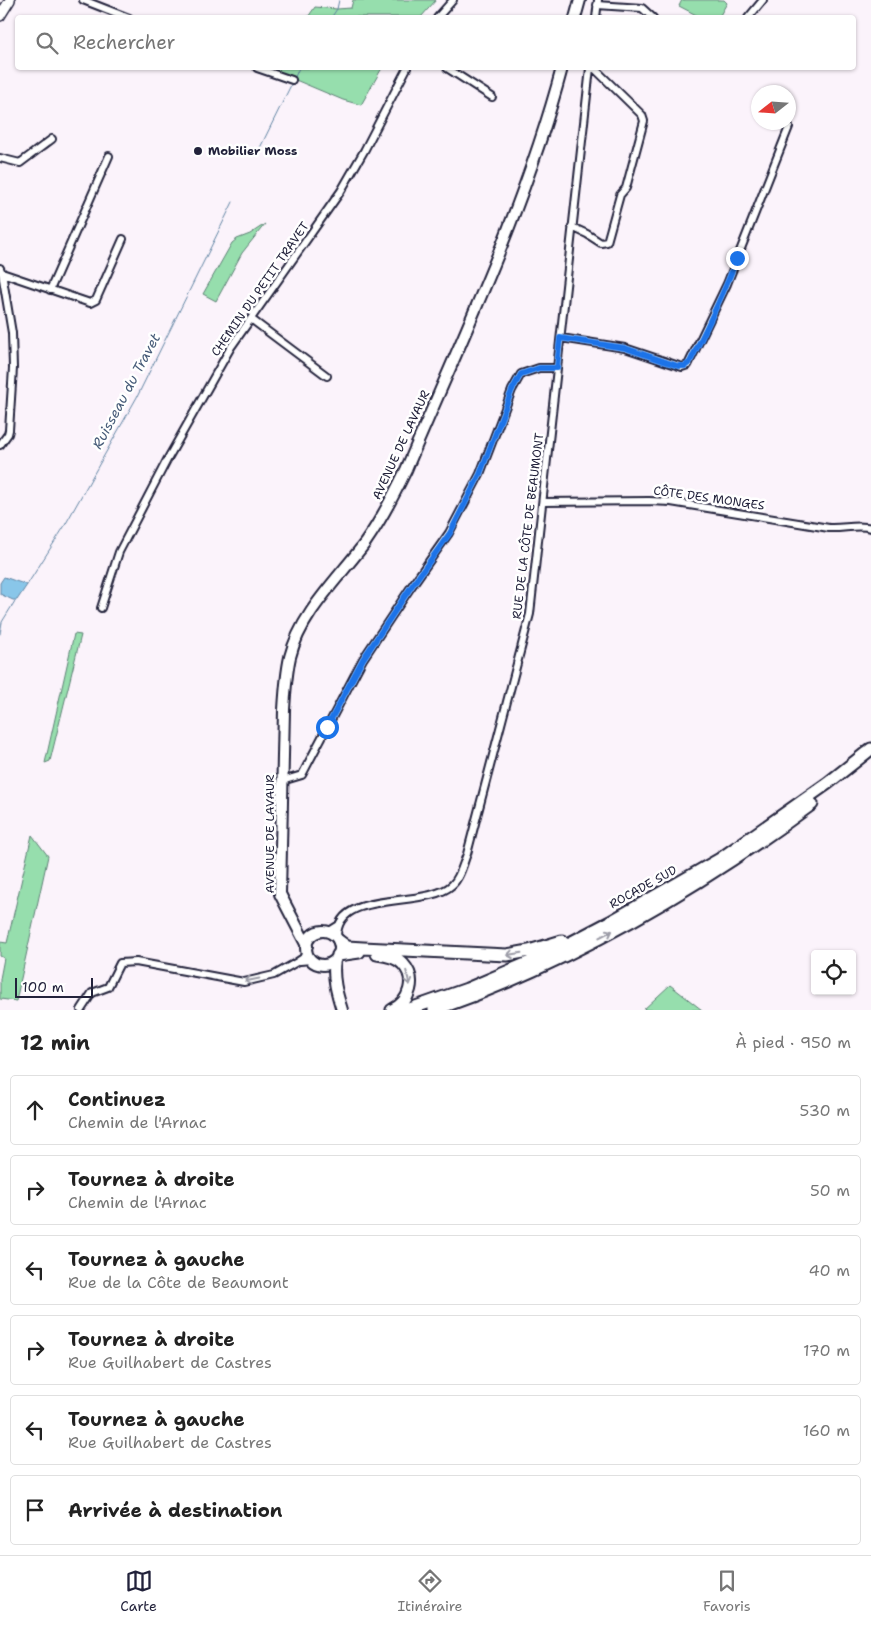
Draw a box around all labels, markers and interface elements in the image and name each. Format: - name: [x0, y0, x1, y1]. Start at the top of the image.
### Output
- search box: [15, 15, 856, 70]
- icon: search: [33, 29, 61, 57]
- text: Rechercher: [73, 30, 176, 55]
- north arrow: [751, 85, 796, 130]
- place label: Mobilier Moss: [208, 143, 297, 159]
- marker: Mobilier Moss: [192, 145, 204, 157]
- street label: CHEMIN DU PETIT TRAVET: [207, 218, 313, 359]
- route end: [726, 247, 749, 270]
- water label: Ruisseau du Travet: [88, 329, 164, 452]
- street label: AVENUE DE LAVAUR: [369, 388, 433, 502]
- street label: RUE DE LA CÔTE DE BEAUMONT: [509, 431, 547, 620]
- street label: CÔTE DES MONGES: [652, 482, 766, 514]
- route start: [316, 716, 339, 739]
- street label: AVENUE DE LAVAUR: [262, 775, 278, 893]
- street label: ROCADE SUD: [606, 862, 680, 912]
- one-way arrow: [599, 929, 614, 939]
- one-way arrow: [507, 949, 523, 959]
- map controls: [811, 950, 856, 995]
- button: locate: [811, 950, 856, 995]
- one-way arrow: [404, 970, 413, 986]
- scale bar: [15, 975, 92, 998]
- one-way arrow: [244, 976, 260, 986]
- text: 100 m: [22, 978, 64, 996]
- text: 12 min: [20, 1029, 90, 1057]
- text: À pied · 950 m: [735, 1032, 851, 1053]
- text: Continuez: [68, 1087, 166, 1112]
- icon: ahead: [21, 1096, 49, 1124]
- text: 530 m: [800, 1100, 850, 1121]
- text: Chemin de l'Arnac: [68, 1112, 207, 1133]
- text: Tournez à droite: [68, 1167, 235, 1192]
- icon: right: [21, 1176, 49, 1204]
- text: 50 m: [810, 1180, 850, 1201]
- text: Chemin de l'Arnac: [68, 1192, 207, 1213]
- text: Tournez à gauche: [68, 1247, 245, 1272]
- icon: left: [21, 1256, 49, 1284]
- text: 40 m: [808, 1260, 850, 1281]
- text: Rue de la Côte de Beaumont: [68, 1272, 289, 1293]
- text: Tournez à droite: [68, 1327, 235, 1352]
- icon: right: [21, 1336, 49, 1364]
- text: 170 m: [803, 1340, 850, 1361]
- text: Rue Guilhabert de Castres: [68, 1352, 272, 1373]
- text: Tournez à gauche: [68, 1407, 245, 1432]
- icon: left: [21, 1416, 49, 1444]
- text: 160 m: [803, 1420, 850, 1441]
- text: Rue Guilhabert de Castres: [68, 1432, 272, 1453]
- icon: arrive: [21, 1496, 49, 1524]
- text: Arrivée à destination: [68, 1498, 282, 1523]
- tab: Carte: [120, 1567, 157, 1615]
- tab: Itinéraire: [397, 1567, 462, 1615]
- tab: Favoris: [703, 1567, 751, 1615]

